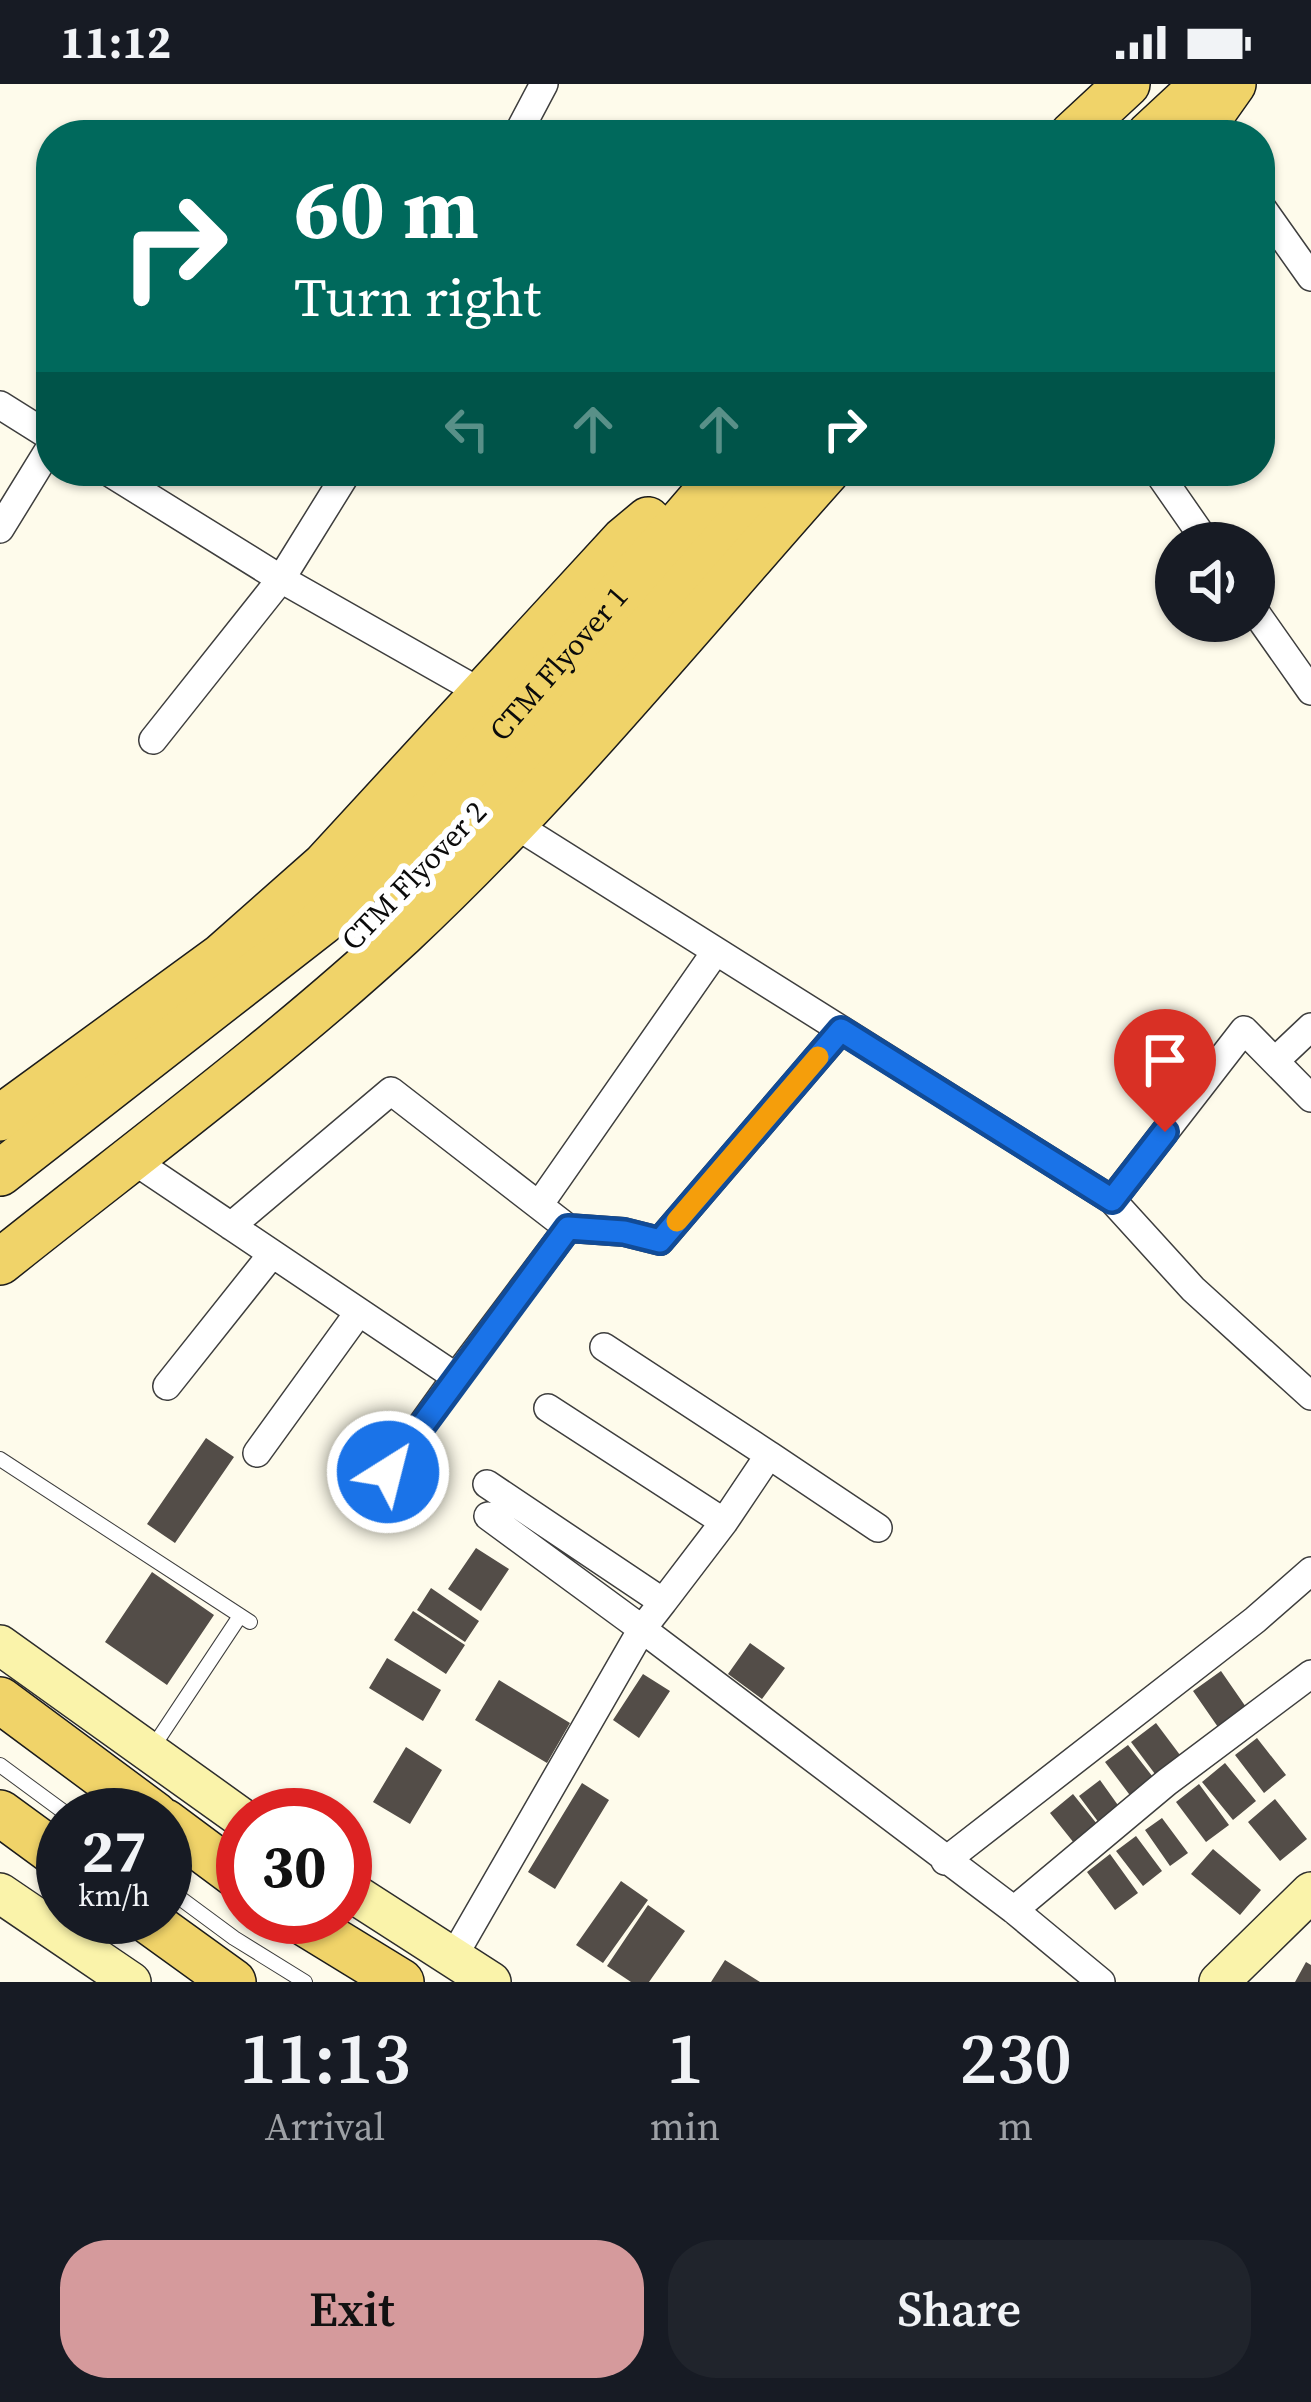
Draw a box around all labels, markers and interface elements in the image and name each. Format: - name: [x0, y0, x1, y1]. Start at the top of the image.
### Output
- text: 11:12: [60, 11, 171, 73]
- text: 60 m: [294, 151, 479, 266]
- icon: right: [96, 168, 252, 324]
- text: Turn right: [294, 260, 541, 334]
- icon: left: [434, 396, 500, 462]
- icon: ahead: [560, 396, 626, 462]
- icon: ahead: [686, 396, 752, 462]
- icon: right: [812, 396, 878, 462]
- map controls: [1155, 522, 1275, 642]
- button: sound: [1155, 522, 1275, 642]
- street label: CTM Flyover 1: [480, 577, 637, 750]
- street label: CTM Flyover 2: [332, 792, 495, 959]
- pin: [1114, 1009, 1216, 1132]
- icon: arrive: [1132, 1027, 1198, 1093]
- position arrow: [325, 1409, 451, 1535]
- speed limit sign: 30: [216, 1788, 372, 1944]
- text: 27: [81, 1810, 147, 1892]
- text: km/h: [78, 1875, 150, 1916]
- text: 11:13: [239, 2008, 411, 2107]
- text: 1: [666, 2008, 704, 2107]
- text: 230: [959, 2008, 1072, 2107]
- text: Arrival: [265, 2100, 385, 2153]
- text: min: [650, 2100, 720, 2153]
- text: m: [998, 2100, 1033, 2153]
- button: Exit: [60, 2240, 644, 2378]
- button: Share: [668, 2240, 1251, 2378]

